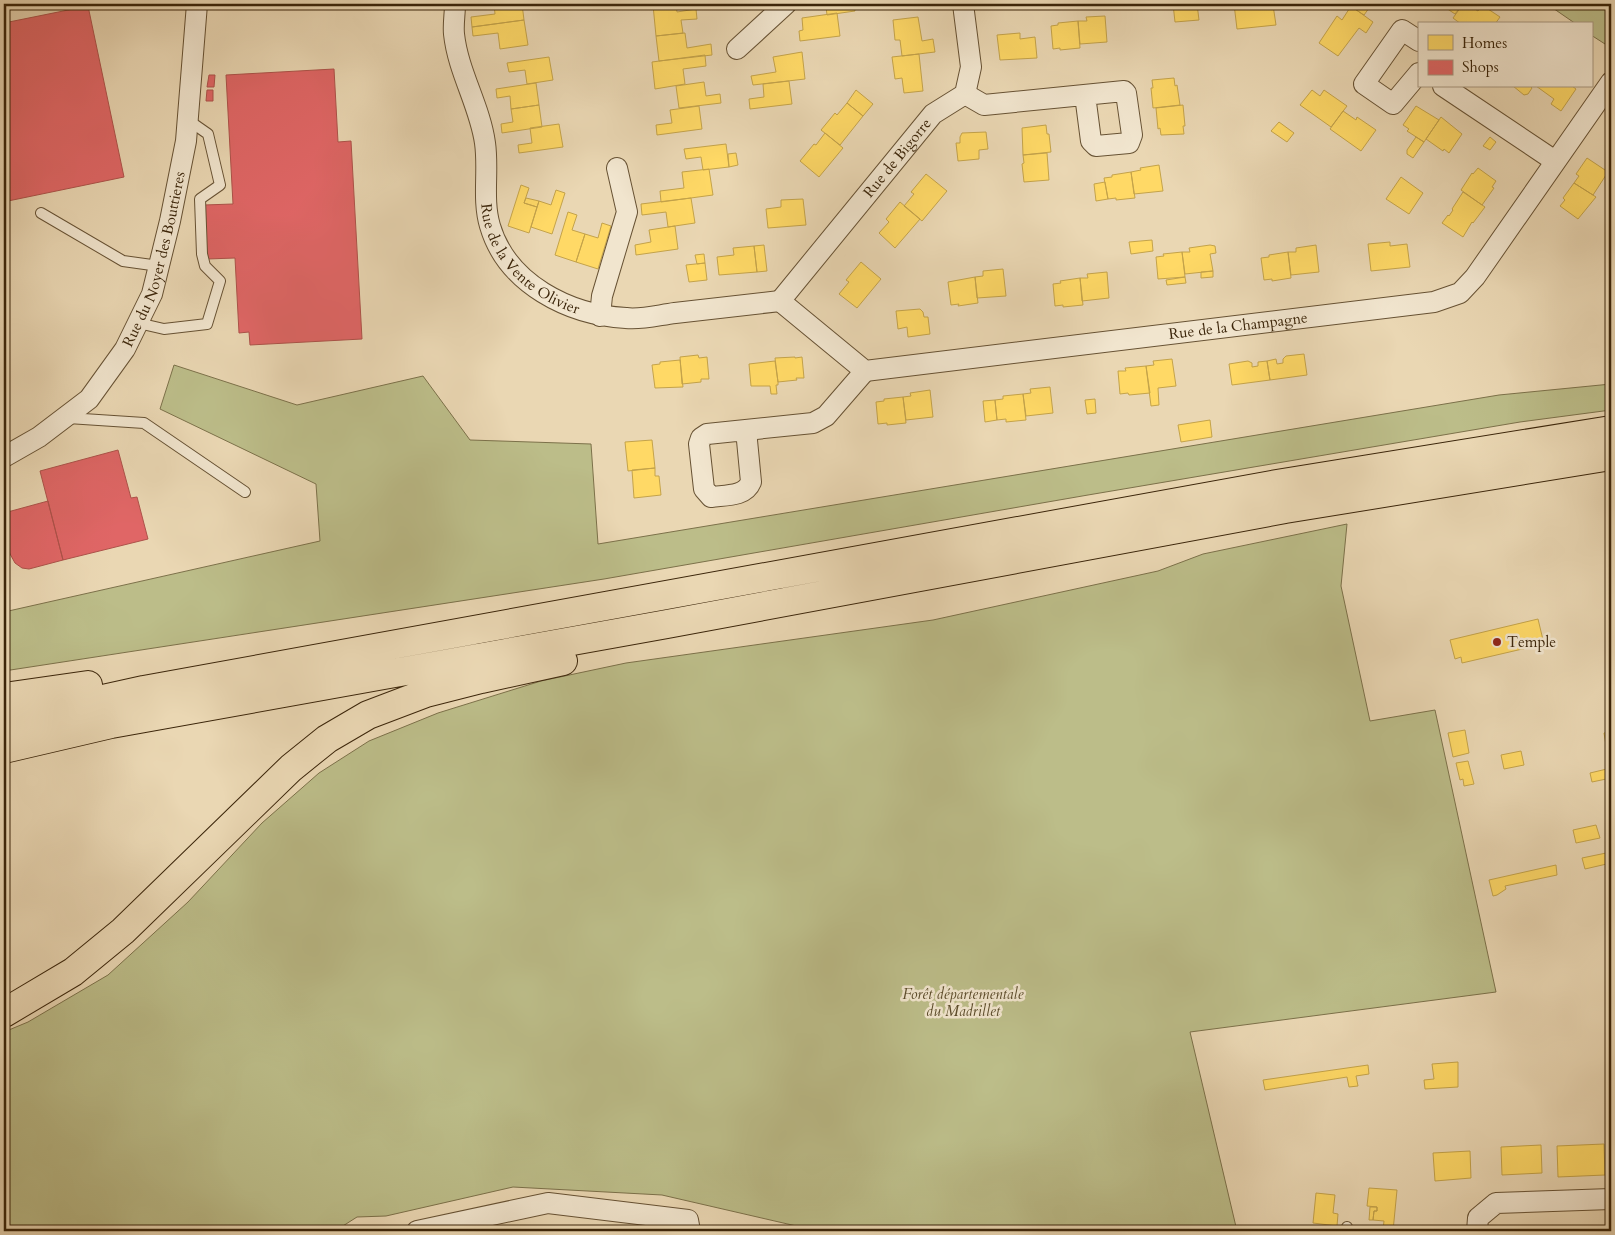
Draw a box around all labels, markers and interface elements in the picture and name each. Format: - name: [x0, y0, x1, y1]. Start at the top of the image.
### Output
- legend: [1418, 22, 1592, 88]
- text: Homes: [1462, 33, 1507, 53]
- text: Shops: [1462, 57, 1499, 77]
- street label: Rue de Bigorre: [859, 114, 936, 202]
- street label: Rue du Noyer des Bouttieres: [118, 170, 190, 350]
- street label: Rue de la Vente Olivier: [476, 202, 583, 319]
- street label: Rue de la Champagne: [1168, 307, 1309, 344]
- place label: Temple: [1507, 632, 1556, 652]
- marker: Temple: [1491, 636, 1503, 648]
- park label: Forêt départementale du Madrillet: [903, 984, 1024, 1021]

